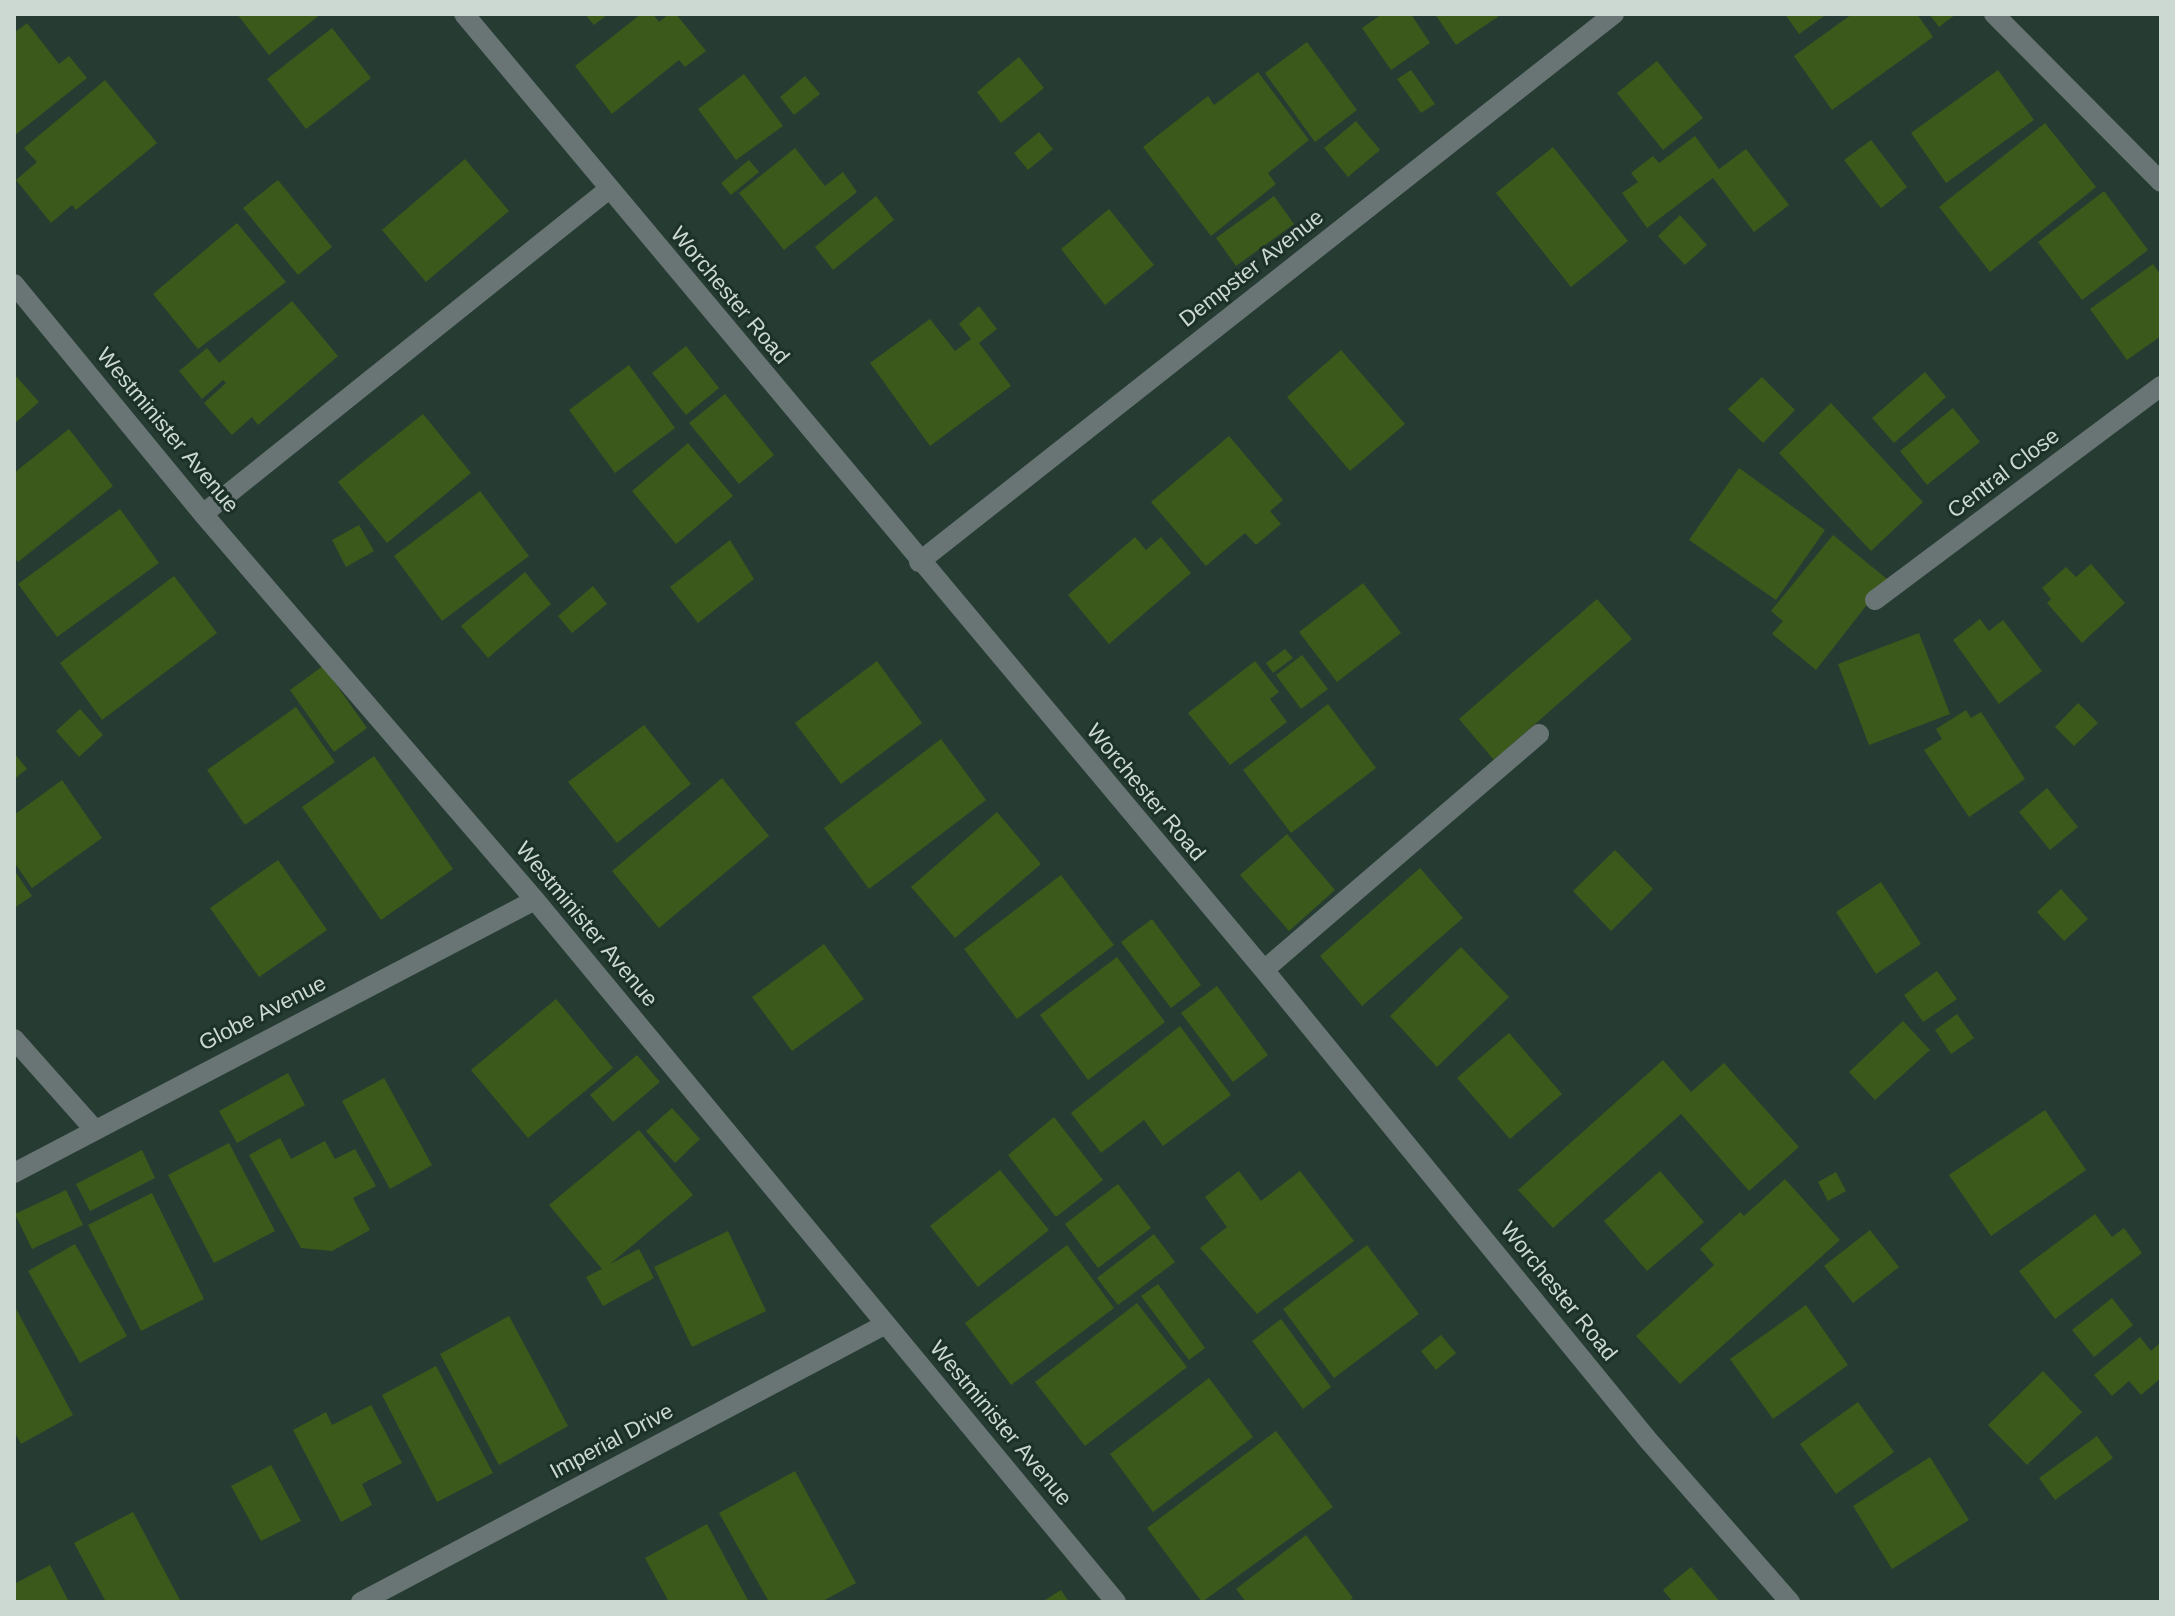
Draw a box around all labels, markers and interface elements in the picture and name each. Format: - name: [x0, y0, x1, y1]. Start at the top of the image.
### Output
- street label: Dempster Avenue: [1175, 205, 1329, 333]
- street label: Worchester Road: [664, 222, 794, 370]
- street label: Westminister Avenue: [90, 343, 244, 519]
- street label: Central Close: [1943, 423, 2065, 525]
- street label: Worchester Road: [1080, 719, 1210, 867]
- street label: Westminister Avenue: [509, 837, 663, 1013]
- street label: Globe Avenue: [195, 971, 331, 1057]
- street label: Worchester Road: [1494, 1217, 1622, 1367]
- street label: Westminister Avenue: [923, 1336, 1077, 1512]
- street label: Imperial Drive: [546, 1398, 678, 1486]

